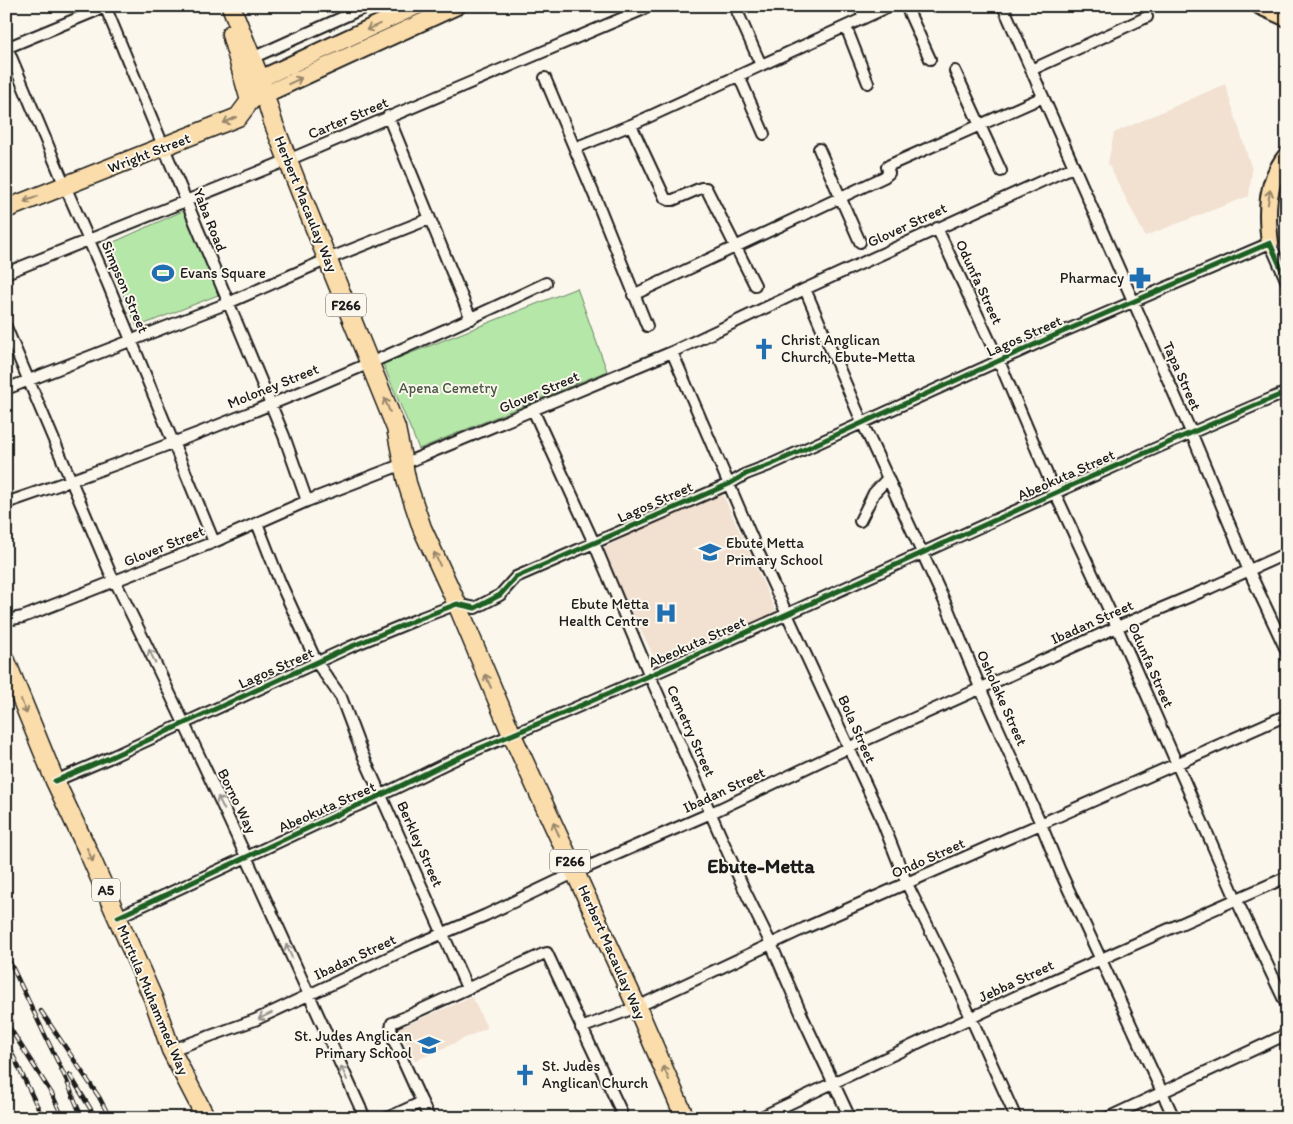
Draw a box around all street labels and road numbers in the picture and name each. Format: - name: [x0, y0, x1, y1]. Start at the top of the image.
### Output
- street label: Carter Street: [305, 93, 391, 143]
- street label: Wright Street: [105, 129, 193, 177]
- street label: Herbert Macaulay Way: [270, 133, 342, 275]
- street label: Yaba Road: [189, 186, 231, 254]
- street label: Glover Street: [864, 199, 950, 251]
- street label: Odunfa Street: [952, 237, 1007, 328]
- street label: Simpson Street: [97, 238, 153, 336]
- road number: F266: [326, 294, 366, 316]
- street label: Lagos Street: [983, 311, 1065, 361]
- street label: Tapa Street: [1159, 339, 1205, 414]
- street label: Moloney Street: [225, 359, 322, 412]
- street label: Glover Street: [496, 367, 582, 417]
- street label: Abeokuta Street: [1015, 445, 1118, 505]
- street label: Lagos Street: [614, 477, 696, 527]
- street label: Glover Street: [121, 522, 207, 570]
- street label: Ibadan Street: [1048, 596, 1136, 648]
- street label: Abeokuta Street: [646, 612, 749, 672]
- street label: Odunfa Street: [1124, 620, 1178, 711]
- street label: Lagos Street: [235, 643, 317, 693]
- street label: Osholake Street: [973, 647, 1031, 749]
- street label: Cemetry Street: [663, 682, 719, 780]
- street label: Bola Street: [834, 692, 880, 766]
- street label: Ibadan Street: [680, 763, 768, 817]
- street label: Borno Way: [214, 766, 260, 836]
- street label: Abeokuta Street: [276, 777, 379, 837]
- street label: Berkley Street: [393, 798, 447, 890]
- street label: Ondo Street: [889, 834, 968, 882]
- road number: F266: [550, 849, 590, 872]
- road number: A5: [92, 878, 120, 902]
- street label: Herbert Macaulay Way: [574, 882, 650, 1022]
- street label: Murtula Muhammed Way: [113, 922, 193, 1078]
- street label: Ibadan Street: [311, 930, 399, 984]
- street label: Jebba Street: [976, 956, 1057, 1006]

